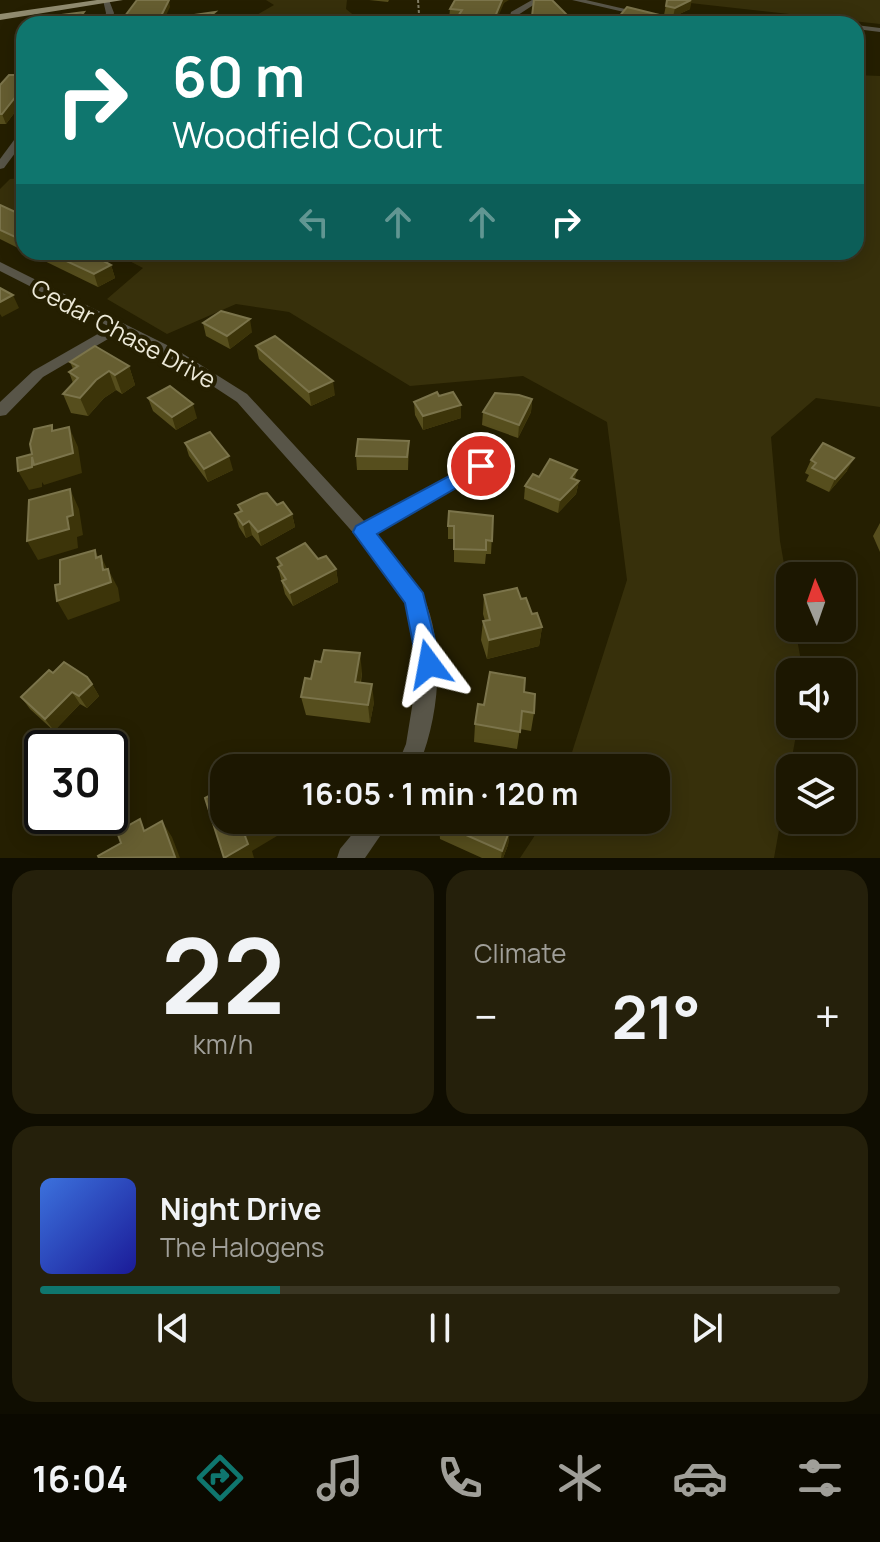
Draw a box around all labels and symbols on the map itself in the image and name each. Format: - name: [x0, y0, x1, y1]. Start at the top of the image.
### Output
- street label: Cedar Chase Drive: [26, 270, 222, 396]
- pin: [447, 432, 515, 500]
- north arrow: [776, 562, 856, 642]
- position arrow: [387, 622, 471, 706]
- speed limit sign: 30: [24, 730, 128, 834]

